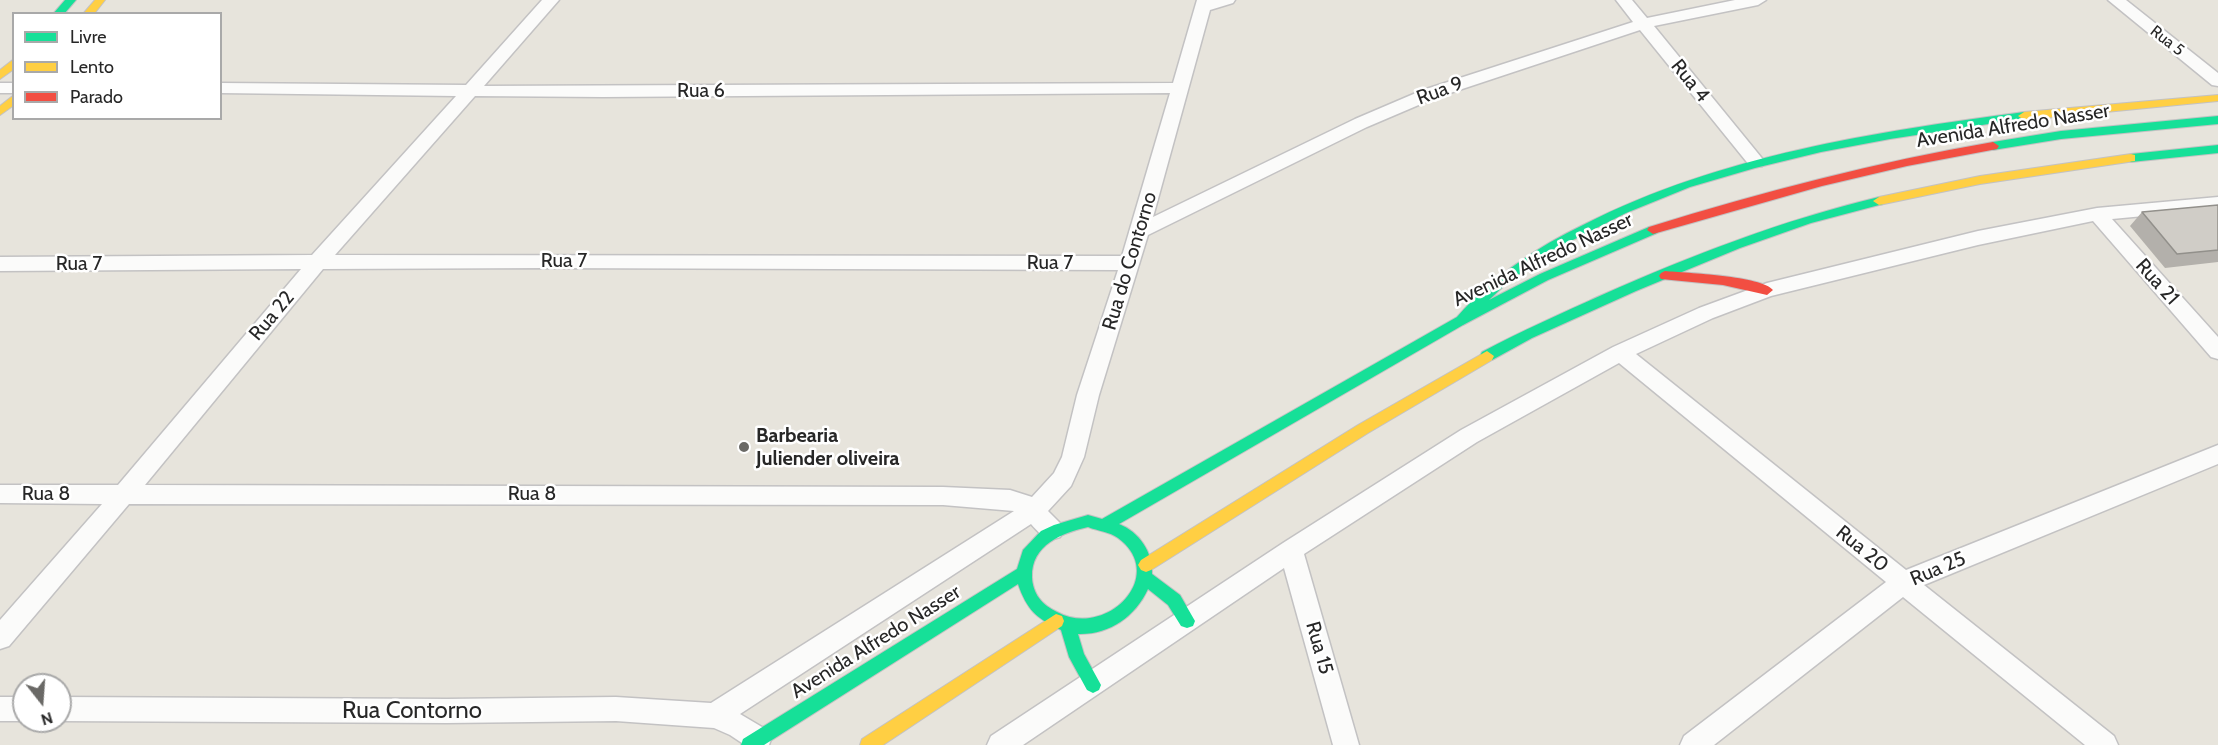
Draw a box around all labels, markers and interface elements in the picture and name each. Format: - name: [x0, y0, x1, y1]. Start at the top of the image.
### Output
- legend: [12, 12, 222, 120]
- street label: Rua 5: [2146, 22, 2188, 60]
- text: Livre: [70, 26, 106, 48]
- street label: Rua 4: [1666, 55, 1714, 107]
- text: Lento: [70, 56, 114, 78]
- street label: Rua 9: [1413, 72, 1467, 110]
- street label: Rua 6: [677, 79, 725, 103]
- text: Parado: [70, 86, 123, 108]
- street label: Avenida Alfredo Nasser: [1915, 99, 2111, 153]
- street label: Rua do Contorno: [1098, 189, 1162, 333]
- street label: Avenida Alfredo Nasser: [1449, 208, 1637, 312]
- street label: Rua 7: [541, 249, 587, 273]
- street label: Rua 7: [1027, 251, 1073, 275]
- street label: Rua 7: [56, 252, 102, 276]
- street label: Rua 21: [2130, 254, 2184, 310]
- street label: Rua 22: [244, 286, 300, 346]
- place label: Barbearia Juliender oliveira: [756, 424, 899, 471]
- marker: Barbearia Juliender oliveira: [737, 440, 751, 454]
- street label: Rua 8: [22, 482, 70, 506]
- street label: Rua 8: [508, 482, 556, 506]
- street label: Rua 20: [1831, 521, 1893, 577]
- street label: Rua 25: [1907, 547, 1969, 591]
- street label: Avenida Alfredo Nasser: [787, 580, 965, 704]
- street label: Rua 15: [1300, 619, 1338, 677]
- north arrow: [12, 673, 72, 733]
- street label: Rua Contorno: [342, 697, 482, 725]
- text: N: [39, 708, 55, 730]

